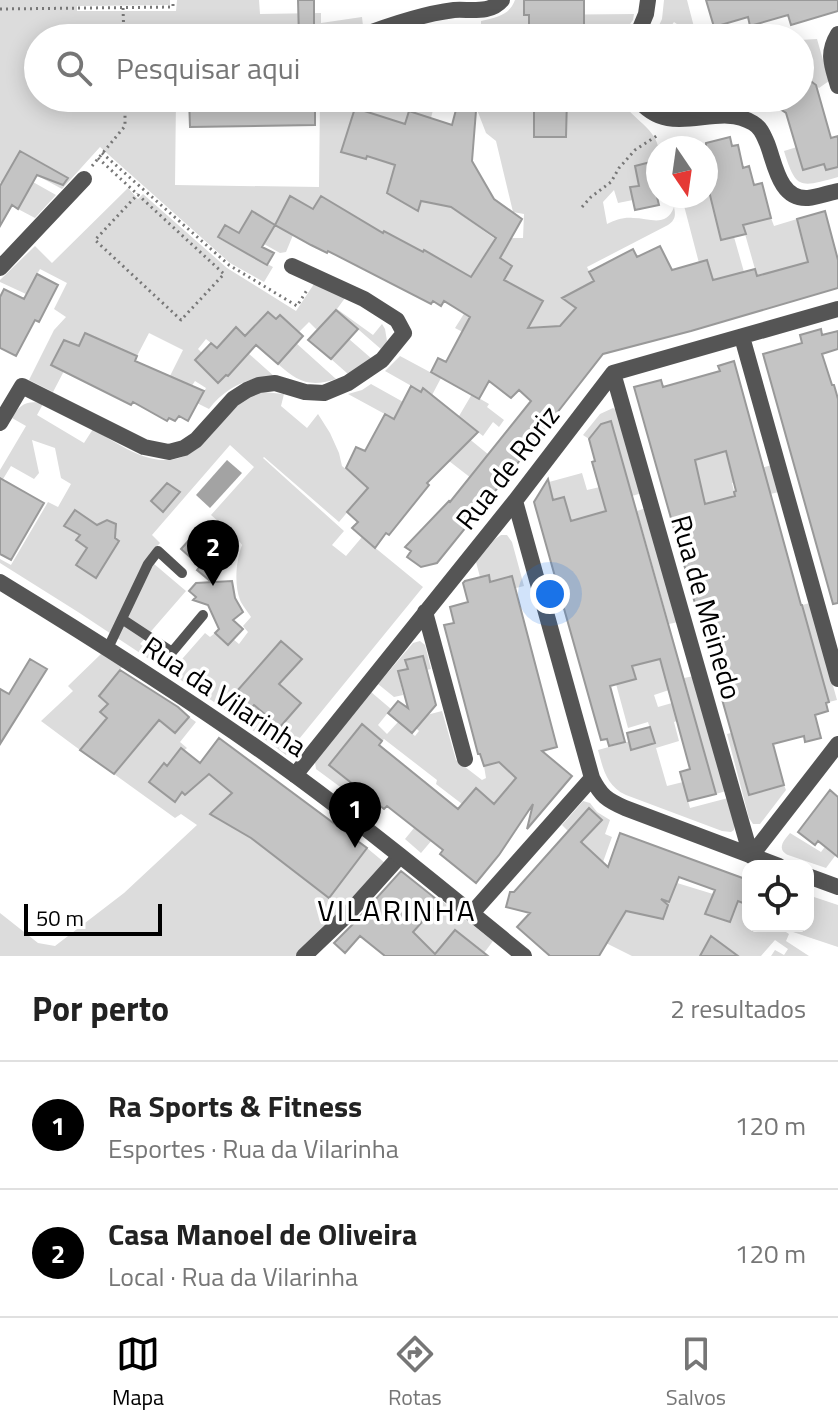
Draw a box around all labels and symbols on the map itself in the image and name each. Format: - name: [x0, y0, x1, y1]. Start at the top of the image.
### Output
- north arrow: [646, 136, 718, 208]
- street label: Rua de Roriz: [445, 396, 569, 538]
- street label: Rua de Meinedo: [660, 510, 754, 704]
- pin: 2: [187, 520, 239, 586]
- your location: [530, 574, 570, 614]
- street label: Rua da Vilarinha: [134, 625, 316, 767]
- pin: 1: [329, 782, 381, 848]
- district label: VILARINHA: [317, 887, 477, 933]
- scale bar: [24, 900, 162, 936]

